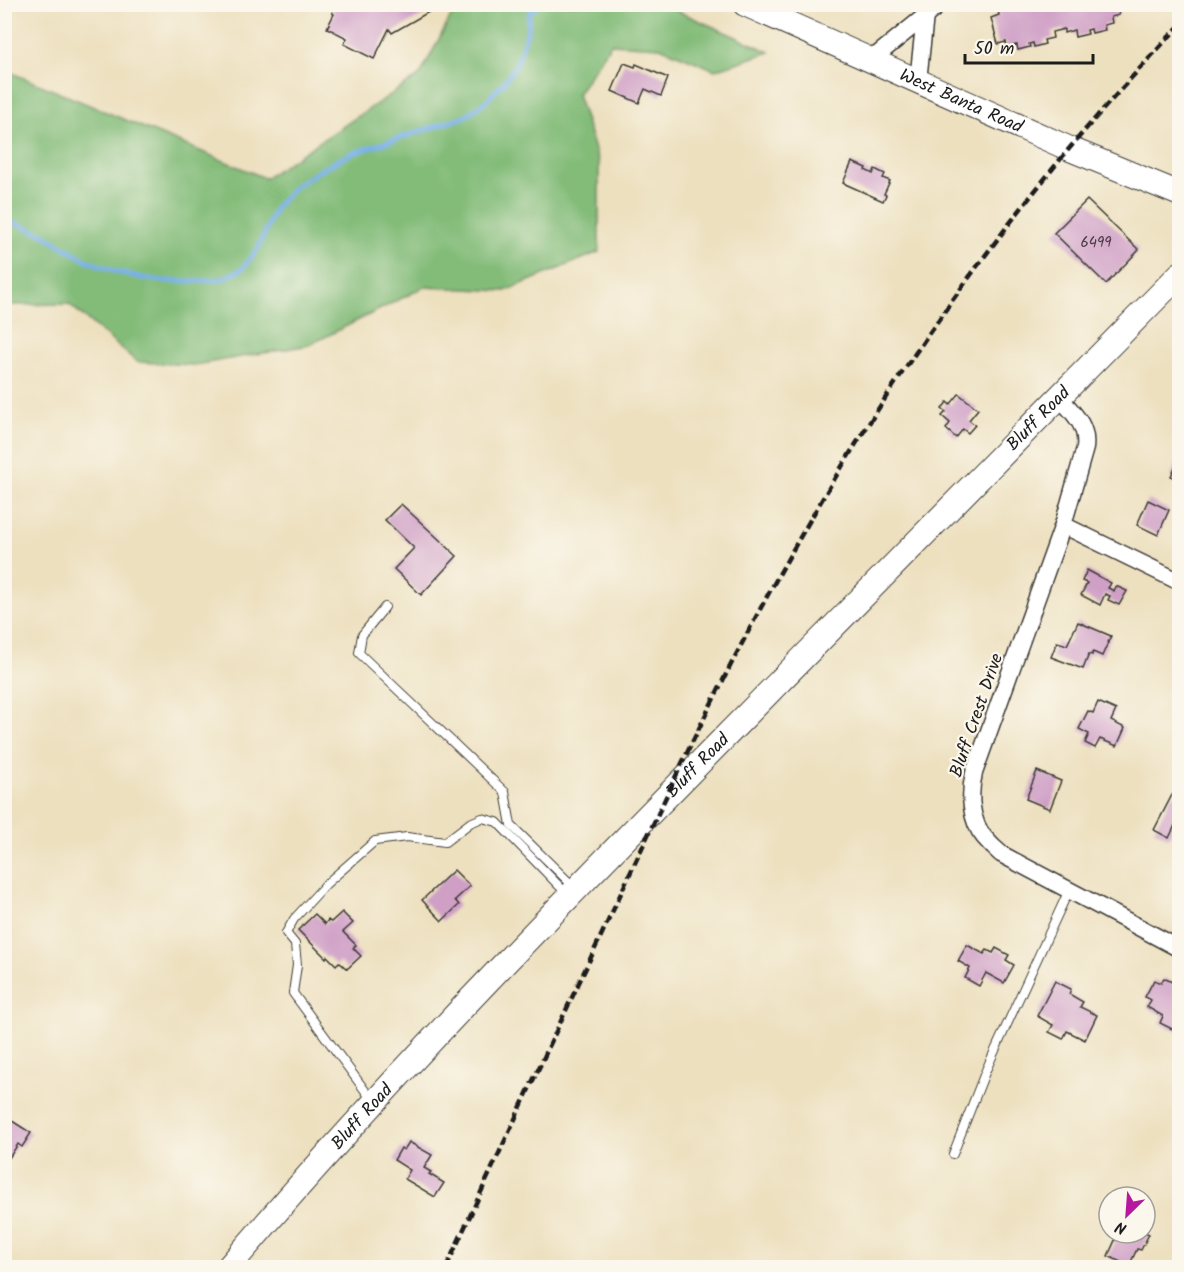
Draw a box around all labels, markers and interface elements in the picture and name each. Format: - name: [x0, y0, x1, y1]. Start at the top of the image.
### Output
- scale bar: [965, 27, 1092, 65]
- text: 50 m: [974, 35, 1014, 64]
- street label: West Banta Road: [894, 62, 1028, 143]
- house number: 6499: [1080, 231, 1112, 255]
- street label: Bluff Road: [1000, 379, 1079, 459]
- street label: Bluff Crest Drive: [943, 650, 1012, 781]
- street label: Bluff Road: [660, 726, 738, 805]
- street label: Bluff Road: [325, 1077, 401, 1157]
- north arrow: [1097, 1185, 1157, 1245]
- text: N: [1111, 1214, 1131, 1241]

